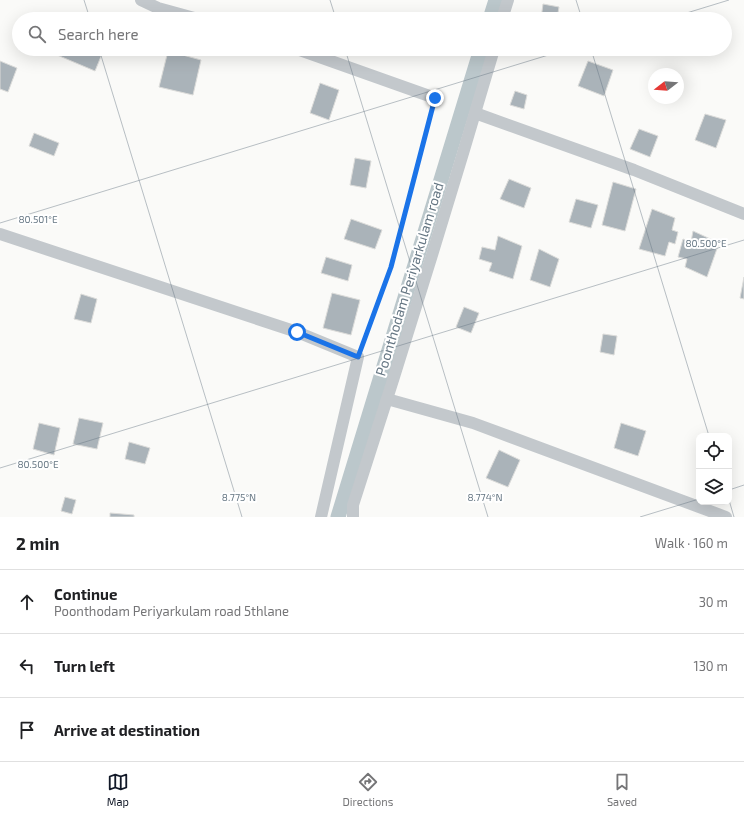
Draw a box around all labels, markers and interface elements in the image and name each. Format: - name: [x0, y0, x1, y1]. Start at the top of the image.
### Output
- search box: [12, 12, 732, 56]
- icon: search: [26, 23, 48, 45]
- text: Search here: [58, 25, 139, 43]
- north arrow: [648, 68, 684, 104]
- route end: [426, 89, 444, 107]
- street label: Poonthodam Periyarkulam road: [371, 180, 447, 378]
- text: 80.501°E: [19, 213, 58, 225]
- text: 80.500°E: [685, 237, 727, 249]
- route start: [288, 323, 306, 341]
- map controls: [696, 433, 732, 505]
- button: locate: [696, 433, 732, 469]
- text: 80.500°E: [17, 458, 59, 470]
- button: layers: [696, 469, 732, 505]
- text: 8.775°N: [222, 491, 256, 503]
- text: 8.774°N: [467, 491, 503, 503]
- text: 2 min: [16, 533, 59, 553]
- text: Walk · 160 m: [655, 535, 728, 551]
- text: Continue: [54, 585, 117, 603]
- icon: ahead: [16, 591, 38, 613]
- text: 30 m: [699, 594, 728, 610]
- text: Poonthodam Periyarkulam road 5thlane: [54, 603, 289, 619]
- icon: left: [16, 655, 38, 677]
- text: Turn left: [54, 657, 115, 675]
- text: 130 m: [693, 658, 728, 674]
- icon: arrive: [16, 719, 38, 741]
- text: Arrive at destination: [54, 721, 200, 739]
- tab: Map: [107, 771, 129, 808]
- tab: Directions: [343, 771, 393, 808]
- tab: Saved: [607, 771, 637, 808]

